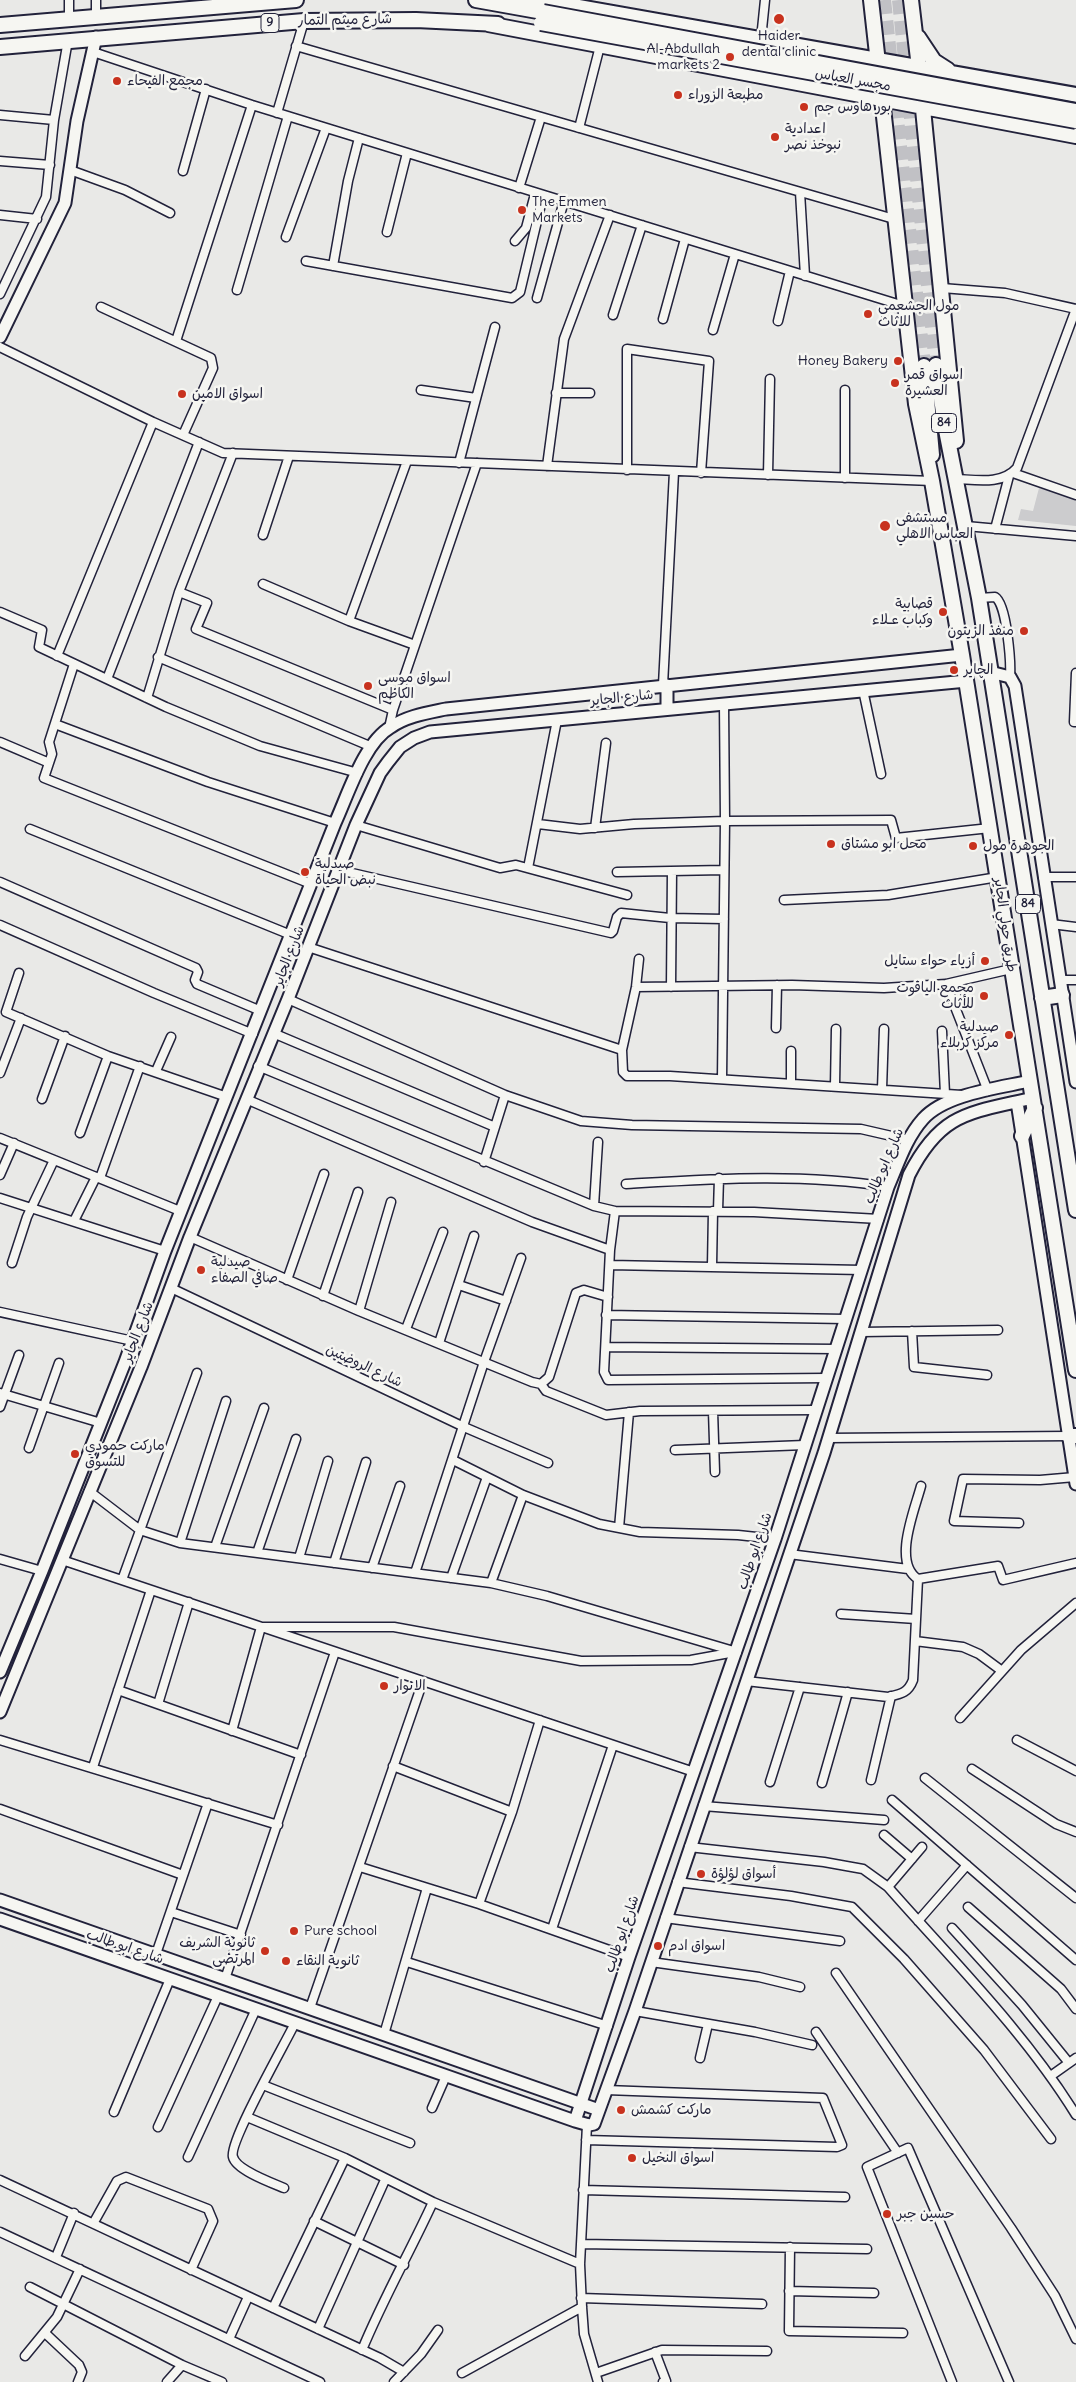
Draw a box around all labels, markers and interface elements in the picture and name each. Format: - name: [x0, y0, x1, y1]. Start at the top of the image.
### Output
- street label: شارع ميثم التمار: [298, 11, 392, 29]
- marker: Haider dental clinic: [772, 12, 786, 26]
- road number: 9: [261, 13, 279, 32]
- place label: Haider dental clinic: [742, 28, 816, 60]
- place label: Al-Abdullah markets 2: [646, 41, 720, 74]
- marker: Al-Abdullah markets 2: [724, 51, 736, 63]
- street label: مجسر العباس: [814, 65, 892, 95]
- place label: مجمع الفيحاء: [127, 73, 203, 89]
- marker: مجمع الفيحاء: [111, 75, 123, 87]
- place label: مطبعة الزوراء: [688, 87, 763, 103]
- marker: مطبعة الزوراء: [672, 89, 684, 101]
- place label: بور هاوس جم: [814, 99, 891, 115]
- marker: بور هاوس جم: [798, 101, 810, 113]
- place label: اعدادية نبوخذ نصر: [785, 121, 841, 154]
- marker: اعدادية نبوخذ نصر: [769, 131, 781, 143]
- place label: The Emmen Markets: [532, 194, 607, 226]
- marker: The Emmen Markets: [516, 204, 528, 216]
- place label: مول الجشعمي للاثاث: [878, 298, 959, 331]
- marker: مول الجشعمي للاثاث: [862, 308, 874, 320]
- place label: Honey Bakery: [798, 353, 888, 369]
- marker: Honey Bakery: [892, 355, 904, 367]
- place label: اسواق قمر العشيرة: [905, 367, 963, 400]
- marker: اسواق قمر العشيرة: [889, 377, 901, 389]
- place label: اسواق الامين: [192, 386, 263, 402]
- marker: اسواق الامين: [176, 388, 188, 400]
- road number: 84: [932, 413, 956, 432]
- place label: مستشفى العباس الاهلي: [896, 510, 973, 542]
- marker: مستشفى العباس الاهلي: [878, 519, 892, 533]
- place label: قصابية وكباب عـلاء: [872, 596, 933, 628]
- marker: قصابية وكباب عـلاء: [937, 606, 949, 618]
- place label: منفذ الزيتون: [948, 623, 1014, 639]
- marker: منفذ الزيتون: [1018, 625, 1030, 637]
- place label: الچاير: [964, 662, 994, 678]
- marker: الچاير: [948, 664, 960, 676]
- place label: اسواق موسى الكاظم: [378, 670, 451, 702]
- marker: اسواق موسى الكاظم: [362, 680, 374, 692]
- street label: شارع الجاير: [590, 686, 654, 710]
- place label: محل ابو مشتاق: [841, 836, 927, 852]
- marker: محل ابو مشتاق: [825, 838, 837, 850]
- place label: الجوهرة مول: [983, 838, 1055, 854]
- marker: الجوهرة مول: [967, 840, 979, 852]
- place label: صيدلية نبض الحياة: [315, 856, 376, 889]
- marker: صيدلية نبض الحياة: [299, 866, 311, 878]
- street label: طريق حولي الجاير: [990, 877, 1020, 973]
- road number: 84: [1016, 894, 1040, 914]
- street label: شارع الجاير: [270, 924, 308, 988]
- place label: أزياء حواء ستايل: [884, 953, 975, 969]
- marker: أزياء حواء ستايل: [979, 955, 991, 967]
- place label: مجمع الياقوت للأثاث: [896, 980, 974, 1012]
- marker: مجمع الياقوت للأثاث: [978, 990, 990, 1002]
- place label: صيدلية مركز كربلاء: [940, 1019, 999, 1052]
- marker: صيدلية مركز كربلاء: [1003, 1029, 1015, 1041]
- street label: شارع ابو طالب: [861, 1126, 907, 1206]
- place label: صيدلية صافي الصفاء: [211, 1254, 278, 1286]
- marker: صيدلية صافي الصفاء: [195, 1264, 207, 1276]
- street label: شارع الجاير: [119, 1300, 157, 1364]
- street label: شارع الروضتين: [323, 1341, 405, 1391]
- place label: ماركت حمودي للتسوق: [85, 1438, 165, 1470]
- marker: ماركت حمودي للتسوق: [69, 1448, 81, 1460]
- street label: شارع ابو طالب: [734, 1510, 776, 1592]
- place label: الانوار: [394, 1678, 426, 1694]
- marker: الانوار: [378, 1680, 390, 1692]
- place label: أسواق لؤلؤة: [711, 1866, 776, 1882]
- marker: أسواق لؤلؤة: [695, 1868, 707, 1880]
- street label: شارع ابو طالب: [601, 1893, 643, 1975]
- place label: Pure school: [304, 1923, 377, 1939]
- marker: Pure school: [288, 1925, 300, 1937]
- street label: شارع ابو طالب: [84, 1926, 166, 1968]
- place label: ثانوية الشريف المرتضى: [179, 1935, 255, 1968]
- place label: اسواق ادم: [668, 1938, 725, 1954]
- marker: اسواق ادم: [652, 1940, 664, 1952]
- marker: ثانوية الشريف المرتضى: [259, 1945, 271, 1957]
- place label: ثانوية النقاء: [296, 1953, 359, 1969]
- marker: ثانوية النقاء: [280, 1955, 292, 1967]
- place label: ماركت كشمش: [631, 2102, 711, 2118]
- marker: ماركت كشمش: [615, 2104, 627, 2116]
- place label: اسواق النخيل: [642, 2150, 714, 2166]
- marker: اسواق النخيل: [626, 2152, 638, 2164]
- place label: حسين جبر: [897, 2206, 955, 2222]
- marker: حسين جبر: [881, 2208, 893, 2220]

